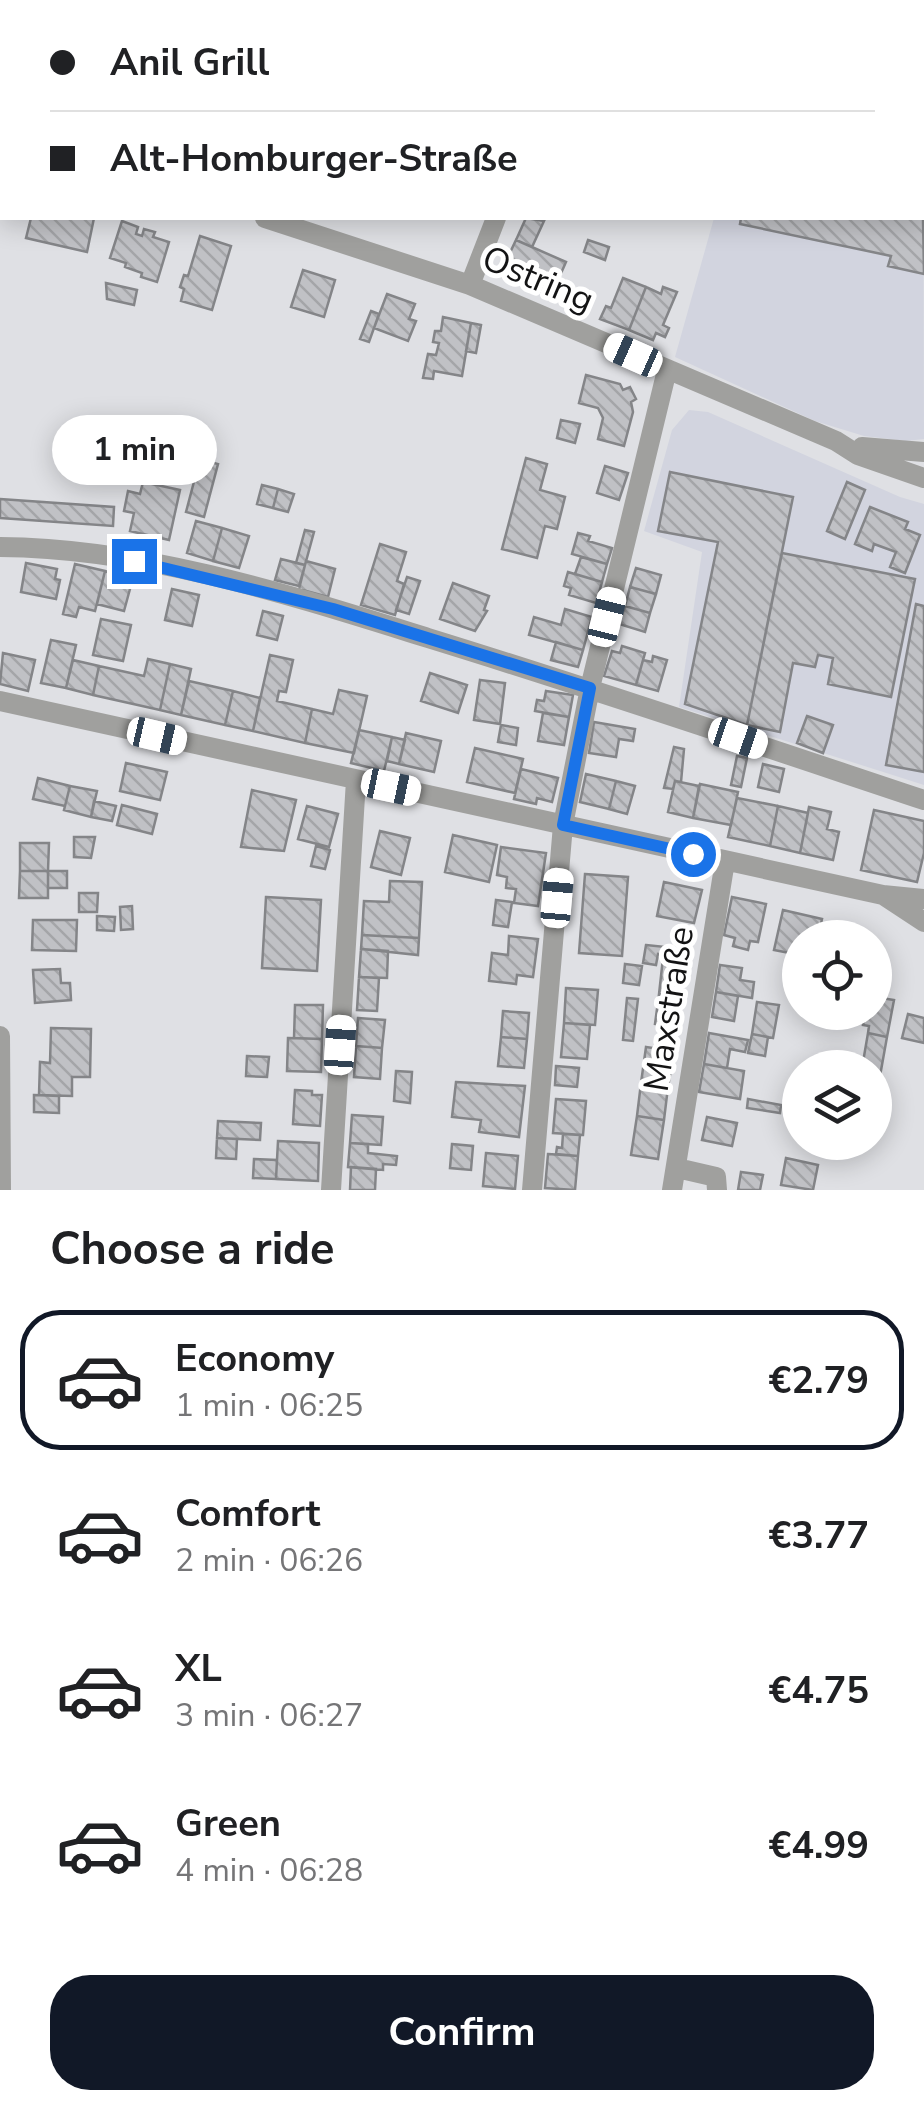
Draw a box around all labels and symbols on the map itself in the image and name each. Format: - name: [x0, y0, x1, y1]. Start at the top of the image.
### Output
- street label: Ostring: [475, 235, 601, 323]
- car: [599, 329, 667, 381]
- callout: 1 min: [52, 416, 216, 486]
- route end: [112, 539, 157, 584]
- car: [585, 584, 629, 650]
- car: [705, 714, 771, 762]
- car: [124, 715, 190, 757]
- car: [359, 766, 423, 808]
- route start: [671, 832, 716, 877]
- car: [539, 867, 575, 929]
- street label: Maxstraße: [633, 923, 705, 1095]
- car: [323, 1014, 357, 1076]

